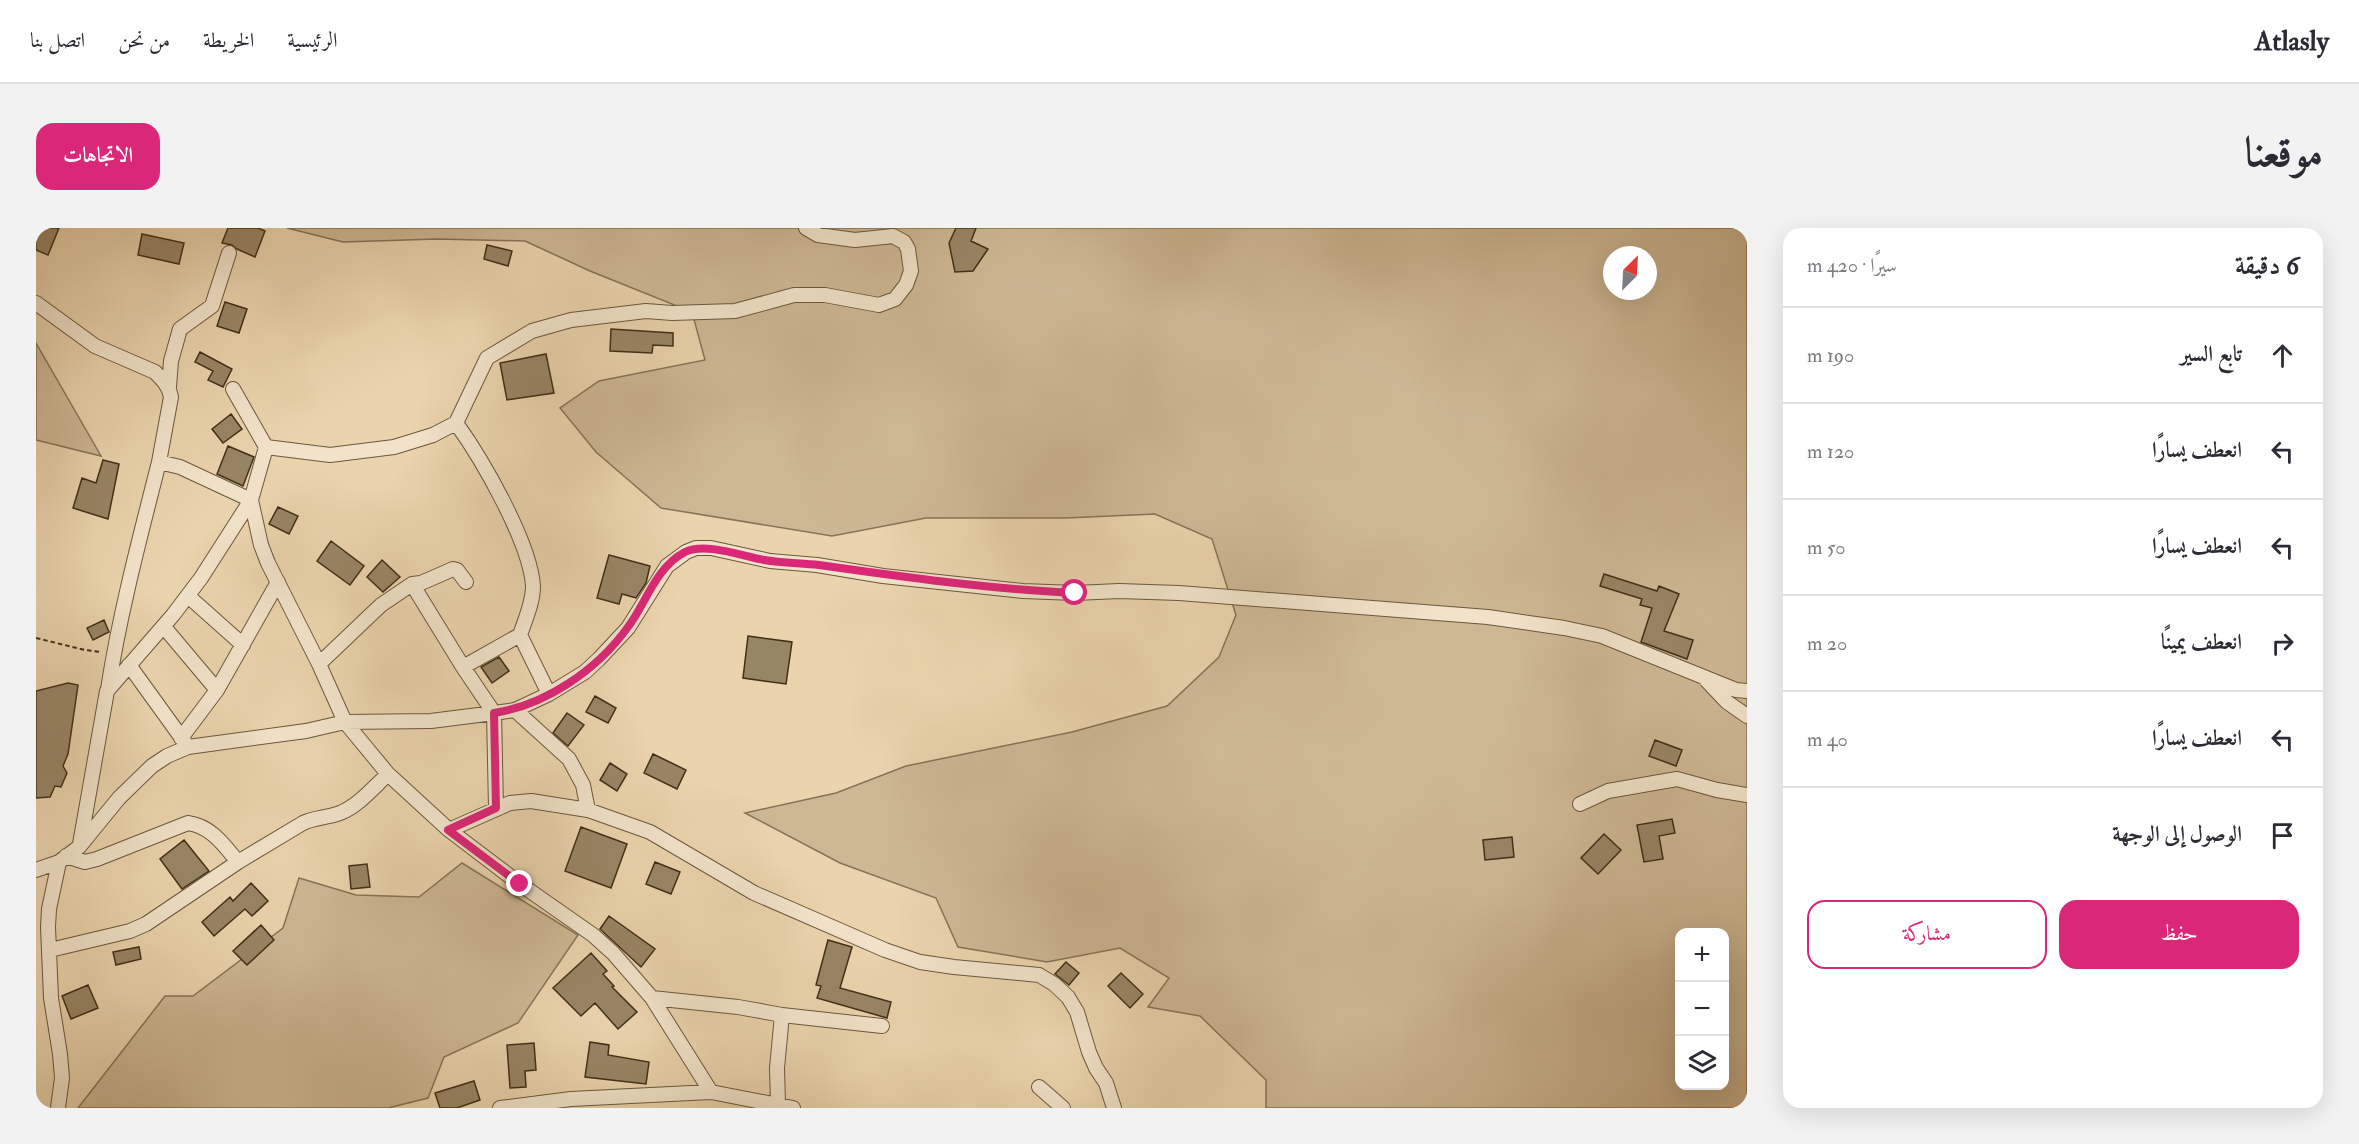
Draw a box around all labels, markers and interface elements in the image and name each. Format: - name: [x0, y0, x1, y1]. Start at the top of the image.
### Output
- text: Atlasly: [2255, 24, 2329, 59]
- text: اتصل بنا: [30, 27, 85, 54]
- text: من نحن: [118, 27, 170, 54]
- text: الخريطة: [203, 27, 254, 54]
- text: الرئيسية: [287, 27, 338, 54]
- button: الاتجاهات: [36, 123, 160, 190]
- text: موقعنا: [2245, 127, 2323, 179]
- north arrow: [1603, 246, 1657, 300]
- text: 6 دقيقة: [2235, 250, 2299, 282]
- text: سيرًا · 420 m: [1807, 253, 1897, 278]
- icon: ahead: [2266, 339, 2299, 372]
- text: تابع السير: [2180, 340, 2242, 368]
- text: 190 m: [1807, 343, 1854, 368]
- icon: left: [2266, 435, 2299, 468]
- text: انعطف يسارًا: [2152, 436, 2242, 464]
- text: 120 m: [1807, 439, 1854, 464]
- icon: left: [2266, 531, 2299, 564]
- text: انعطف يسارًا: [2152, 532, 2242, 560]
- text: 50 m: [1807, 535, 1846, 560]
- route start: [1061, 579, 1087, 605]
- icon: right: [2266, 627, 2299, 660]
- text: انعطف يمينًا: [2161, 628, 2242, 656]
- text: 20 m: [1807, 631, 1847, 656]
- icon: left: [2266, 723, 2299, 756]
- text: انعطف يسارًا: [2152, 724, 2242, 752]
- text: 40 m: [1807, 727, 1848, 752]
- icon: arrive: [2266, 819, 2299, 852]
- text: الوصول إلى الوجهة: [2112, 820, 2242, 848]
- route end: [506, 870, 532, 896]
- button: مشاركة: [1807, 900, 2047, 969]
- button: حفظ: [2059, 900, 2299, 969]
- map controls: [1675, 928, 1729, 1090]
- button: +: [1675, 928, 1729, 982]
- button: −: [1675, 982, 1729, 1036]
- button: layers: [1675, 1036, 1729, 1090]

